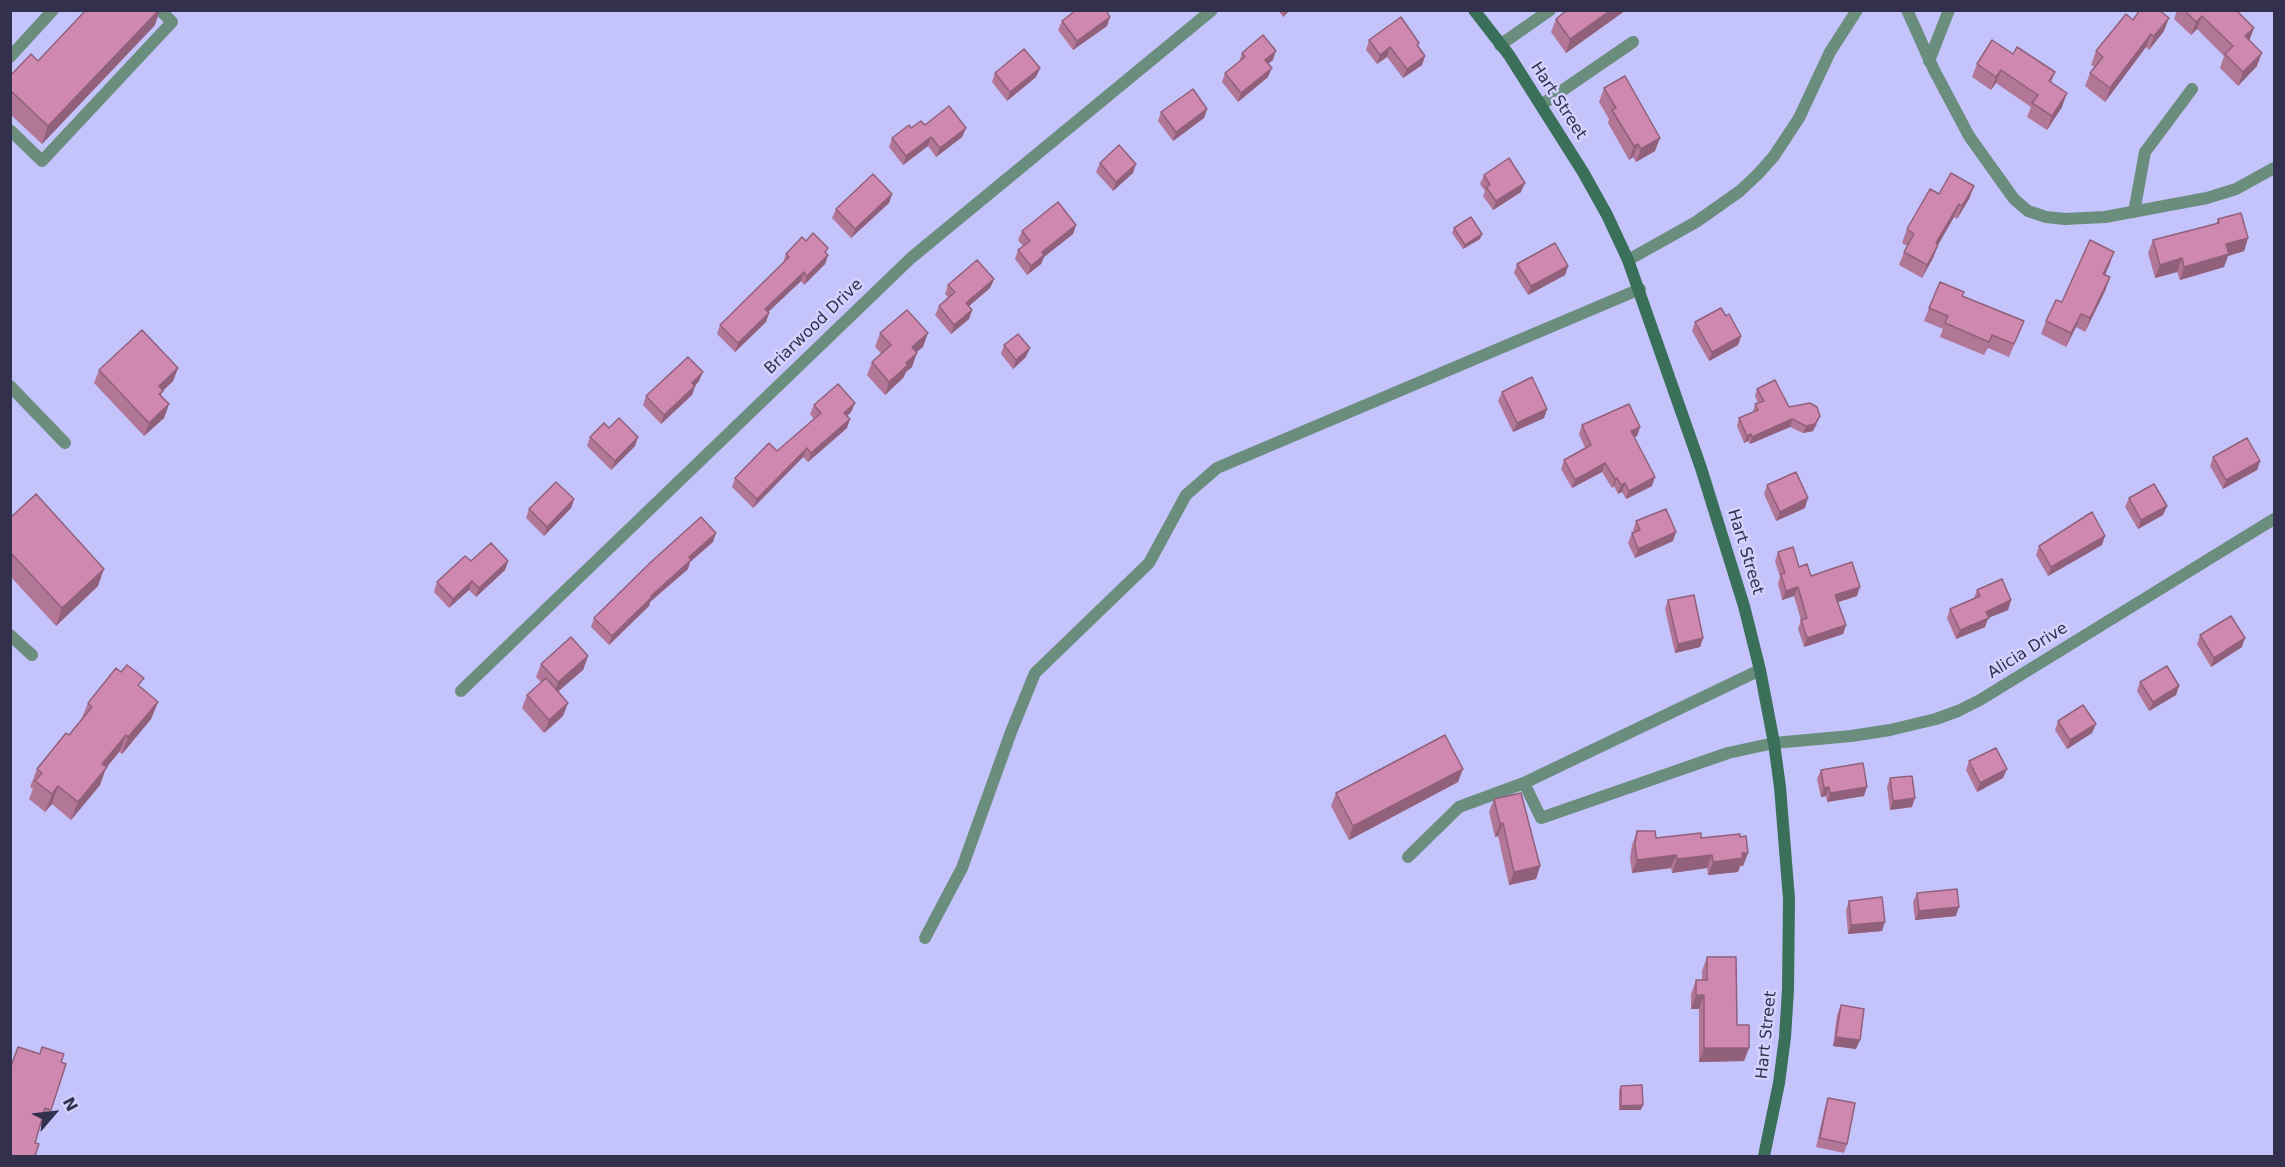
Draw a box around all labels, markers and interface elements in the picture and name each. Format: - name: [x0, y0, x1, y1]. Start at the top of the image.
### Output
- street label: Hart Street: [1526, 59, 1590, 143]
- street label: Briarwood Drive: [761, 275, 867, 379]
- street label: Hart Street: [1723, 507, 1767, 597]
- street label: Alicia Drive: [1984, 619, 2072, 683]
- street label: Hart Street: [1753, 990, 1781, 1080]
- north arrow: [24, 1083, 84, 1143]
- text: N: [59, 1094, 82, 1115]

